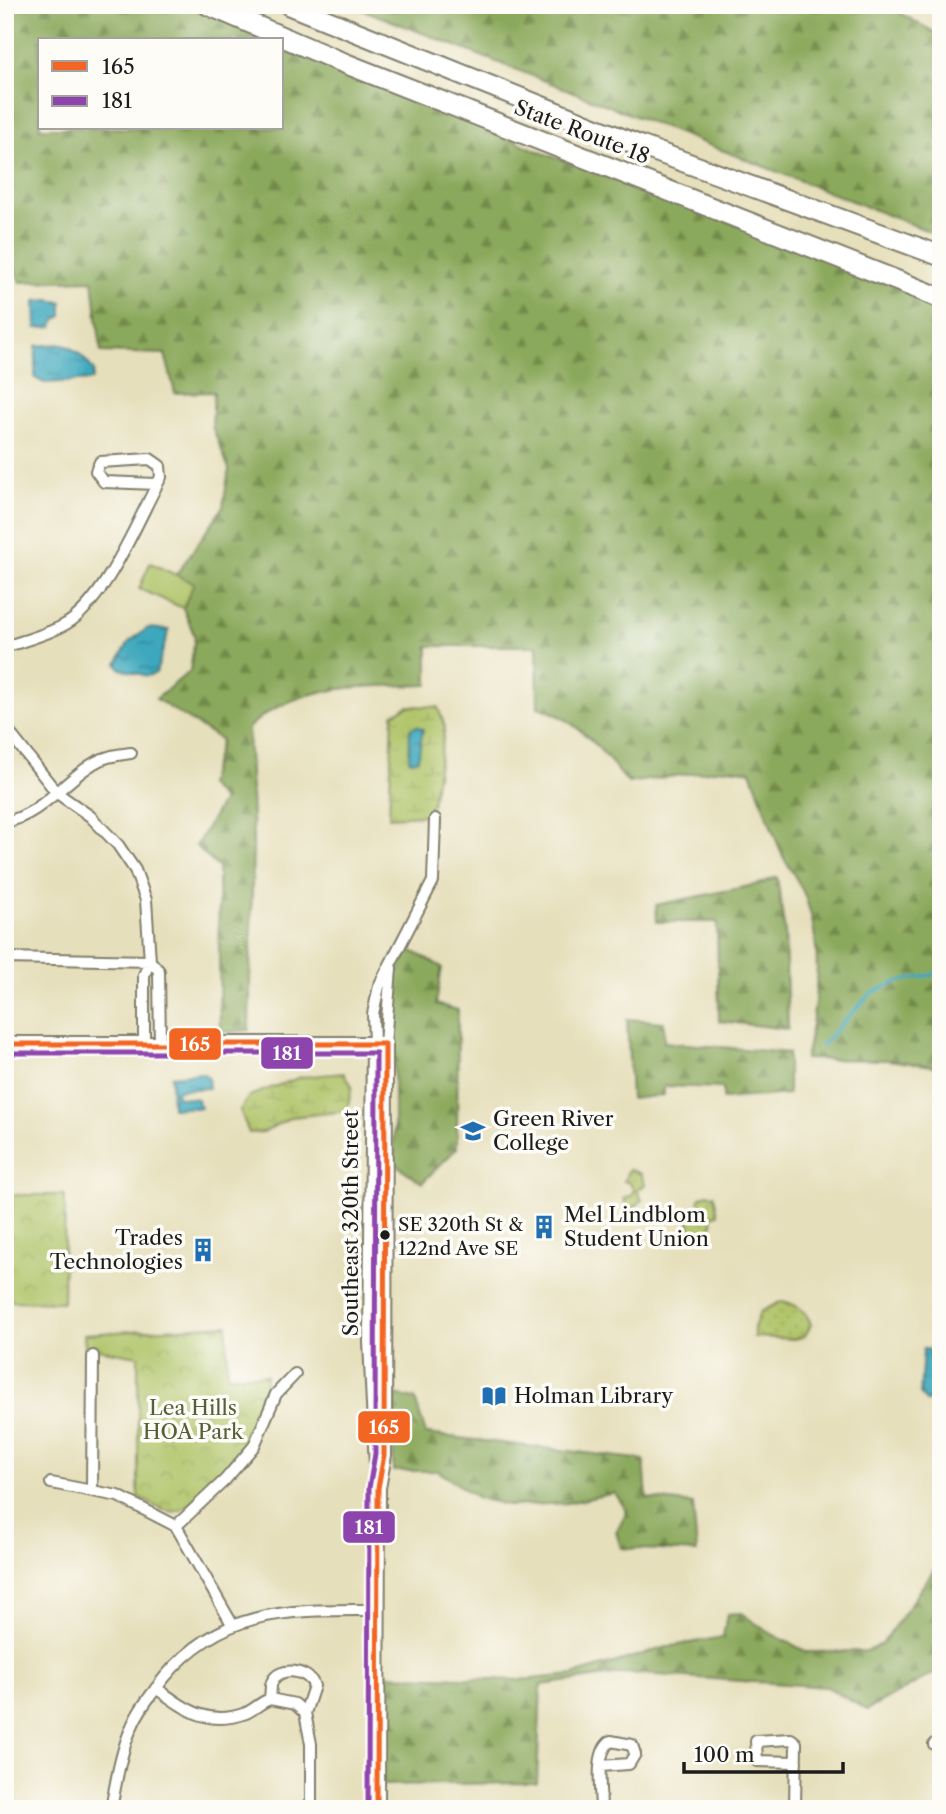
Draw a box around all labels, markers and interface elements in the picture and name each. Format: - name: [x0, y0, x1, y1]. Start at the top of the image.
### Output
- legend: [38, 38, 284, 130]
- text: 165: [102, 54, 135, 79]
- text: 181: [102, 88, 132, 113]
- street label: State Route 18: [511, 94, 653, 169]
- line badge: 165: [168, 1027, 222, 1061]
- text: 165: [180, 1033, 210, 1056]
- line badge: 181: [260, 1036, 314, 1070]
- text: 181: [273, 1042, 302, 1065]
- place label: Green River College: [493, 1106, 614, 1155]
- street label: Southeast 320th Street: [338, 1109, 363, 1336]
- school or university icon: Green River College: [459, 1117, 487, 1145]
- place label: Mel Lindblom Student Union: [564, 1202, 709, 1251]
- place label: SE 320th St & 122nd Ave SE: [398, 1213, 524, 1260]
- building icon: Mel Lindblom Student Union: [530, 1213, 558, 1241]
- place label: Trades Technologies: [50, 1225, 183, 1274]
- marker: SE 320th St & 122nd Ave SE: [378, 1228, 392, 1242]
- building icon: Trades Technologies: [189, 1236, 217, 1264]
- library icon: Holman Library: [480, 1382, 508, 1410]
- place label: Holman Library: [514, 1383, 673, 1408]
- park label: Lea Hills HOA Park: [143, 1395, 244, 1444]
- line badge: 165: [357, 1410, 411, 1444]
- text: 165: [369, 1416, 399, 1439]
- line badge: 181: [342, 1510, 396, 1544]
- text: 181: [355, 1516, 384, 1539]
- scale bar: [684, 1730, 843, 1774]
- text: 100 m: [694, 1742, 755, 1767]

